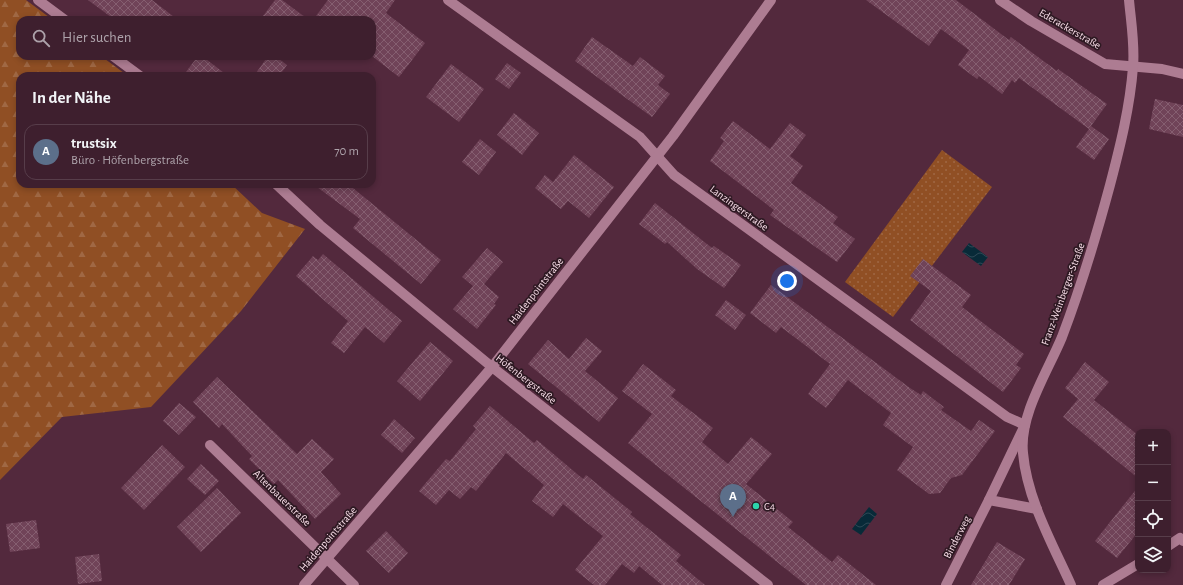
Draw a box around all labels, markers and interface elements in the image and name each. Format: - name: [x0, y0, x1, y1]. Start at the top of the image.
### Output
- street label: Ederackerstraße: [1037, 7, 1103, 51]
- search box: [16, 16, 376, 60]
- icon: search: [30, 27, 52, 49]
- text: Hier suchen: [62, 30, 132, 45]
- text: In der Nähe: [32, 89, 111, 106]
- text: trustsix: [71, 136, 117, 151]
- text: A: [42, 145, 50, 158]
- text: 70 m: [334, 145, 359, 158]
- text: Büro · Höfenbergstraße: [71, 154, 189, 167]
- street label: Lanzingerstraße: [708, 183, 770, 233]
- street label: Franz-Weinberger-Straße: [1039, 241, 1087, 347]
- street label: Haidenpointstraße: [507, 255, 565, 327]
- your location: [777, 271, 797, 291]
- street label: Höfenbergstraße: [494, 352, 558, 406]
- map controls: [1135, 429, 1171, 573]
- button: +: [1135, 429, 1171, 465]
- button: −: [1135, 465, 1171, 501]
- street label: Altenbauerstraße: [251, 468, 313, 528]
- pin: A: [720, 484, 746, 517]
- marker: C4: [751, 501, 761, 511]
- place label: C4: [764, 501, 775, 512]
- button: locate: [1135, 501, 1171, 537]
- street label: Haidenpointstraße: [297, 505, 359, 573]
- street label: Binderweg: [942, 513, 973, 560]
- button: layers: [1135, 537, 1171, 573]

